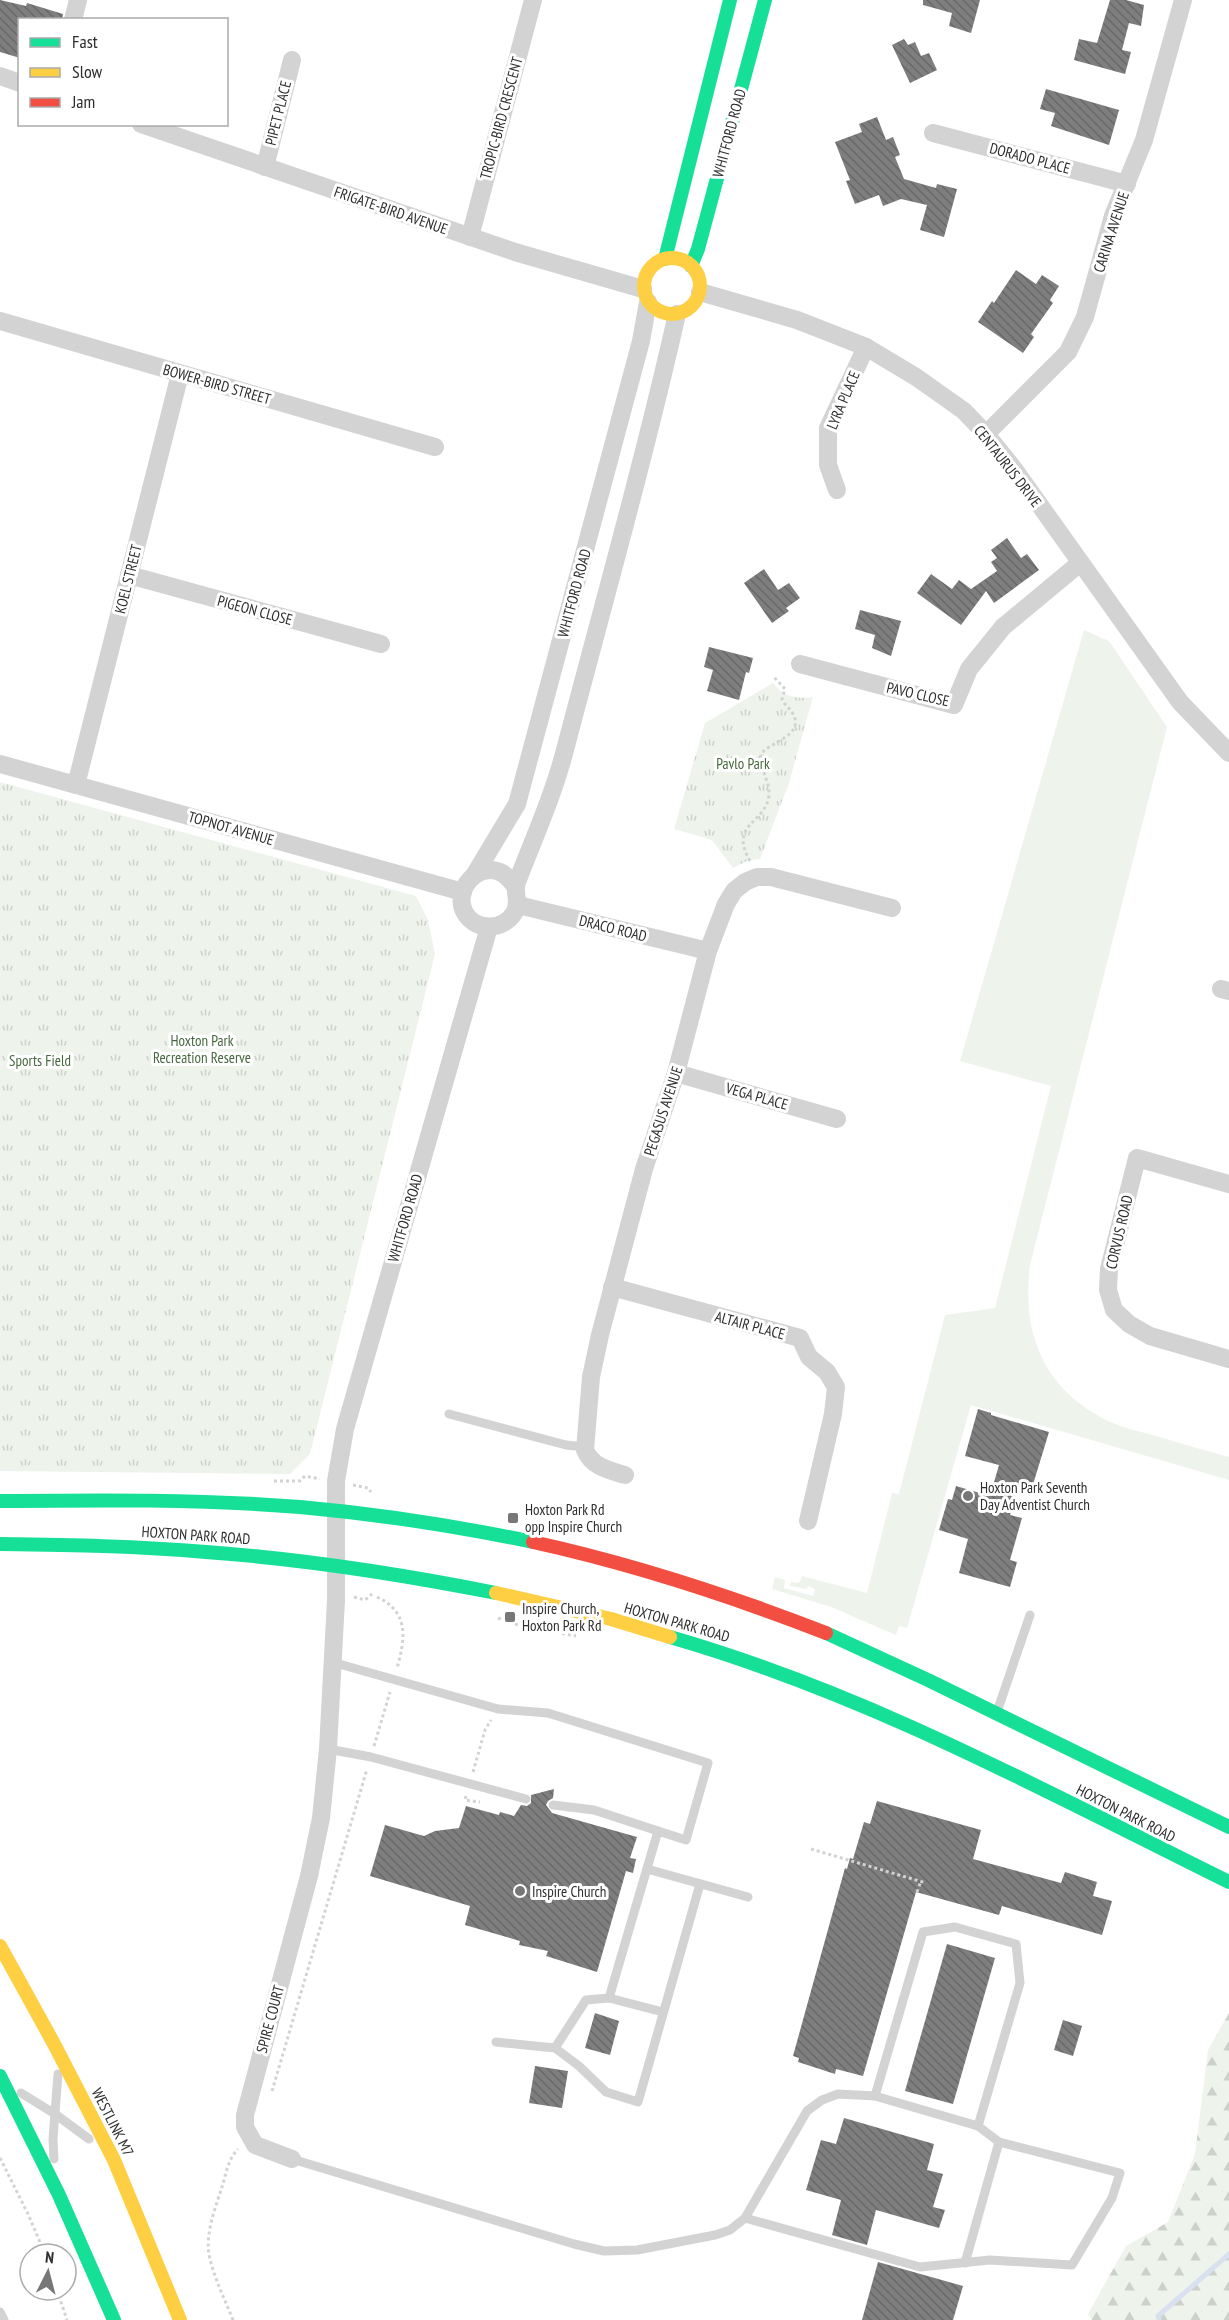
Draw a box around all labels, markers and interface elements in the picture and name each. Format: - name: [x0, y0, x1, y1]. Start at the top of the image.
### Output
- legend: [18, 18, 228, 126]
- text: Fast: [72, 30, 98, 53]
- street label: TROPIC-BIRD CRESCENT: [476, 54, 527, 181]
- text: Slow: [72, 60, 103, 83]
- street label: PIPET PLACE: [261, 79, 295, 147]
- street label: WHITFORD ROAD: [708, 87, 750, 179]
- text: Jam: [71, 90, 95, 113]
- street label: DORADO PLACE: [988, 138, 1072, 178]
- street label: FRIGATE-BIRD AVENUE: [332, 182, 450, 238]
- street label: CARINA AVENUE: [1089, 189, 1133, 275]
- street label: BOWER-BIRD STREET: [161, 360, 273, 409]
- street label: LYRA PLACE: [822, 368, 864, 432]
- street label: CENTAURUS DRIVE: [970, 421, 1046, 511]
- street label: KOEL STREET: [110, 542, 146, 616]
- street label: WHITFORD ROAD: [553, 547, 595, 639]
- street label: PIGEON CLOSE: [215, 591, 295, 629]
- street label: PAVO CLOSE: [885, 678, 951, 710]
- park label: Pavlo Park: [716, 754, 770, 773]
- street label: TOPNOT AVENUE: [186, 807, 276, 849]
- street label: DRACO ROAD: [577, 910, 649, 946]
- park label: Hoxton Park Recreation Reserve: [153, 1031, 251, 1067]
- park label: Sports Field: [9, 1051, 71, 1070]
- street label: PEGASUS AVENUE: [640, 1064, 686, 1158]
- street label: VEGA PLACE: [723, 1078, 790, 1114]
- street label: WHITFORD ROAD: [383, 1172, 427, 1264]
- street label: CORVUS ROAD: [1101, 1193, 1137, 1271]
- street label: ALTAIR PLACE: [713, 1307, 787, 1343]
- place label: Hoxton Park Seventh Day Adventist Church: [980, 1478, 1090, 1514]
- marker: Hoxton Park Seventh Day Adventist Church: [961, 1489, 975, 1503]
- place label: Hoxton Park Rd opp Inspire Church: [525, 1500, 622, 1536]
- marker: Hoxton Park Rd opp Inspire Church: [506, 1511, 520, 1525]
- street label: HOXTON PARK ROAD: [141, 1522, 251, 1548]
- street label: HOXTON PARK ROAD: [622, 1598, 732, 1646]
- place label: Inspire Church, Hoxton Park Rd: [522, 1599, 601, 1635]
- marker: Inspire Church, Hoxton Park Rd: [503, 1610, 517, 1624]
- street label: HOXTON PARK ROAD: [1073, 1780, 1179, 1846]
- place label: Inspire Church: [532, 1882, 606, 1901]
- marker: Inspire Church: [513, 1884, 527, 1898]
- street label: SPIRE COURT: [252, 1983, 288, 2055]
- street label: WESTLINK M7: [88, 2085, 138, 2159]
- north arrow: [18, 2242, 78, 2302]
- text: N: [44, 2247, 55, 2267]

